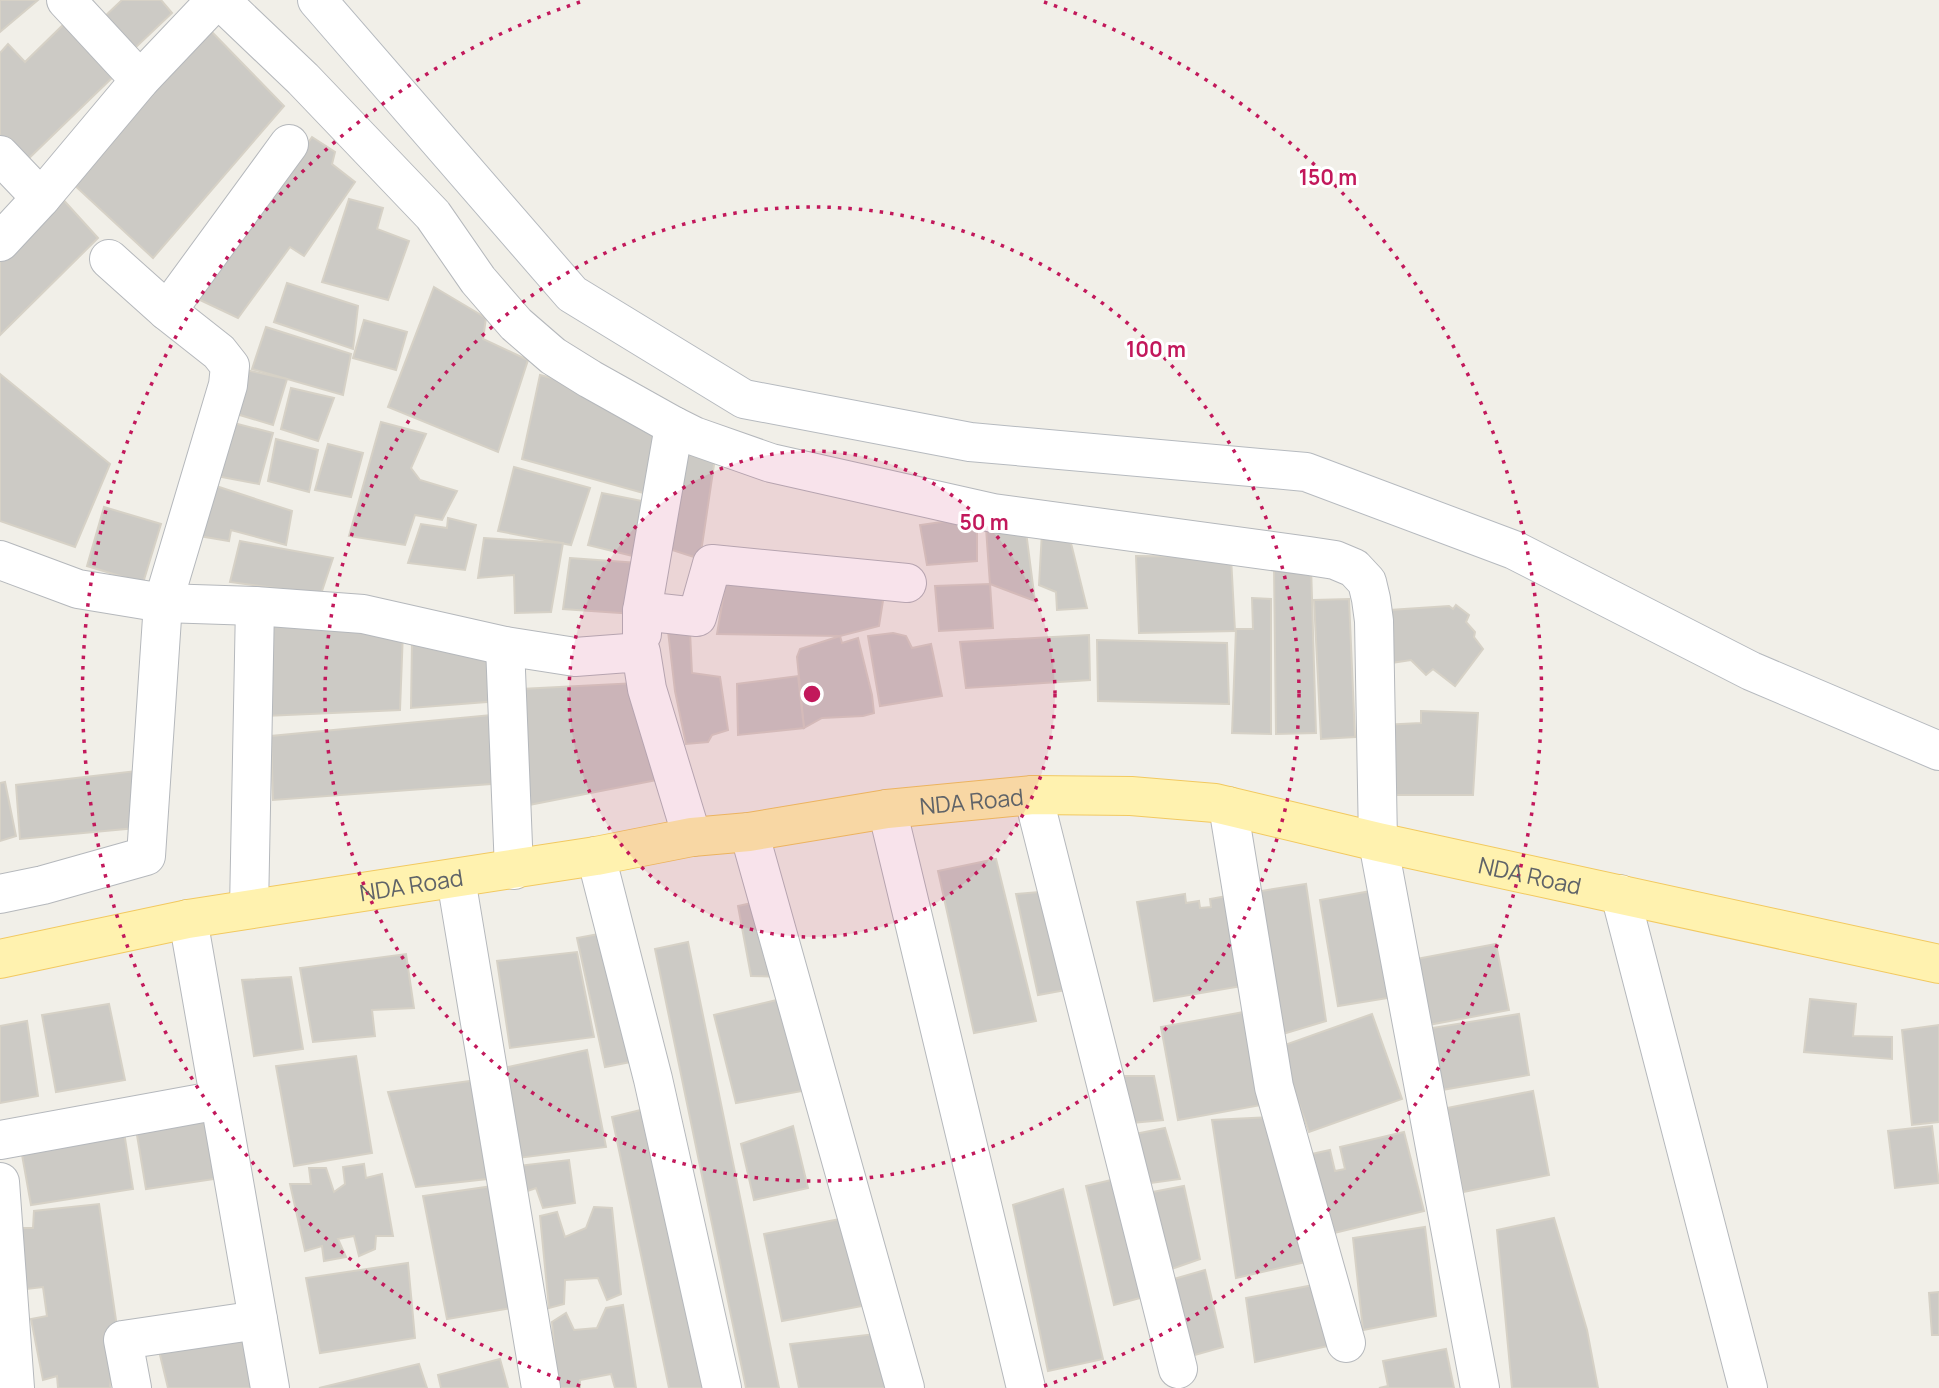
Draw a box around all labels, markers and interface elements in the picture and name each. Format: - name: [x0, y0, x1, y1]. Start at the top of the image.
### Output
- text: 150 m: [1299, 163, 1357, 191]
- text: 100 m: [1126, 335, 1186, 363]
- text: 50 m: [959, 508, 1009, 536]
- centre of rings: [800, 682, 824, 706]
- street label: NDA Road: [918, 780, 1025, 822]
- street label: NDA Road: [1475, 848, 1584, 902]
- street label: NDA Road: [357, 861, 465, 908]

